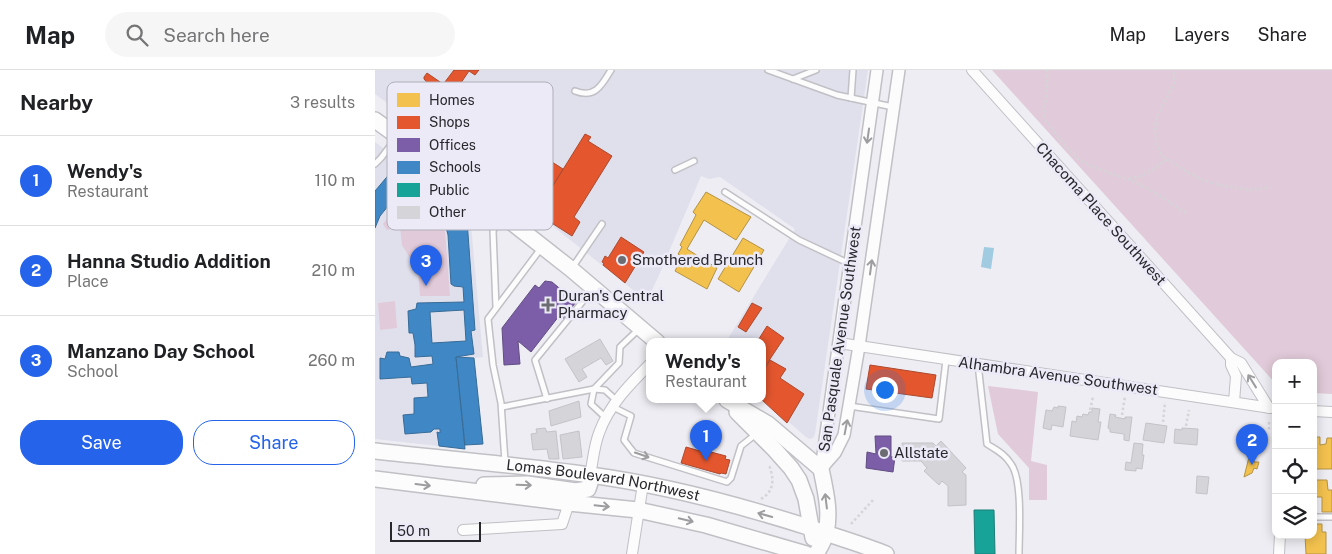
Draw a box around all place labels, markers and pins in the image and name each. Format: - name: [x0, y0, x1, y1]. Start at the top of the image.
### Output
- pin: 3: [410, 245, 442, 286]
- place label: Smothered Brunch: [632, 251, 763, 268]
- marker: Smothered Brunch: [616, 254, 628, 266]
- place label: Duran's Central Pharmacy: [558, 287, 664, 321]
- marker: Duran's Central Pharmacy: [542, 299, 554, 311]
- pin: 1: [690, 420, 722, 461]
- pin: 2: [1236, 424, 1268, 465]
- place label: Allstate: [894, 444, 949, 461]
- marker: Allstate: [878, 447, 890, 459]

